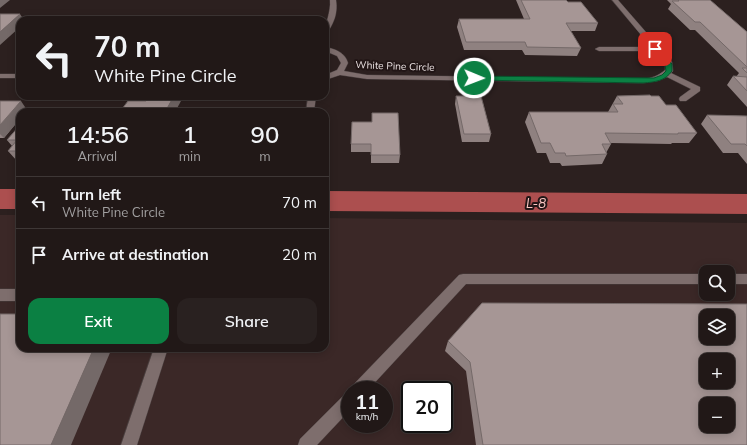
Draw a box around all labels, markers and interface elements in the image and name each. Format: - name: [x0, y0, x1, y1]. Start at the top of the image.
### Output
- text: 70 m: [94, 29, 160, 64]
- icon: left: [28, 32, 80, 84]
- pin: [638, 32, 672, 66]
- icon: arrive: [644, 38, 666, 60]
- position arrow: [453, 57, 495, 99]
- street label: White Pine Circle: [355, 58, 435, 74]
- text: White Pine Circle: [94, 64, 237, 87]
- text: 14:56: [66, 119, 129, 149]
- text: 1: [183, 119, 197, 149]
- text: 90: [251, 119, 279, 149]
- text: Arrival: [77, 148, 117, 164]
- text: min: [179, 148, 201, 164]
- text: m: [259, 148, 271, 164]
- text: Turn left: [62, 185, 121, 204]
- icon: left: [28, 192, 50, 214]
- text: 70 m: [282, 193, 317, 212]
- water label: L-8: [526, 195, 546, 211]
- text: White Pine Circle: [62, 204, 165, 220]
- icon: arrive: [28, 244, 50, 266]
- text: Arrive at destination: [62, 245, 209, 264]
- text: 20 m: [282, 245, 317, 264]
- map controls: [699, 265, 735, 433]
- button: search: [699, 265, 735, 301]
- button: Exit: [28, 298, 169, 344]
- button: Share: [177, 298, 317, 344]
- button: layers: [699, 309, 735, 345]
- button: +: [699, 353, 735, 389]
- speed limit sign: 20: [401, 381, 453, 433]
- text: 11: [355, 389, 379, 414]
- button: −: [699, 397, 735, 433]
- text: km/h: [356, 410, 378, 423]

